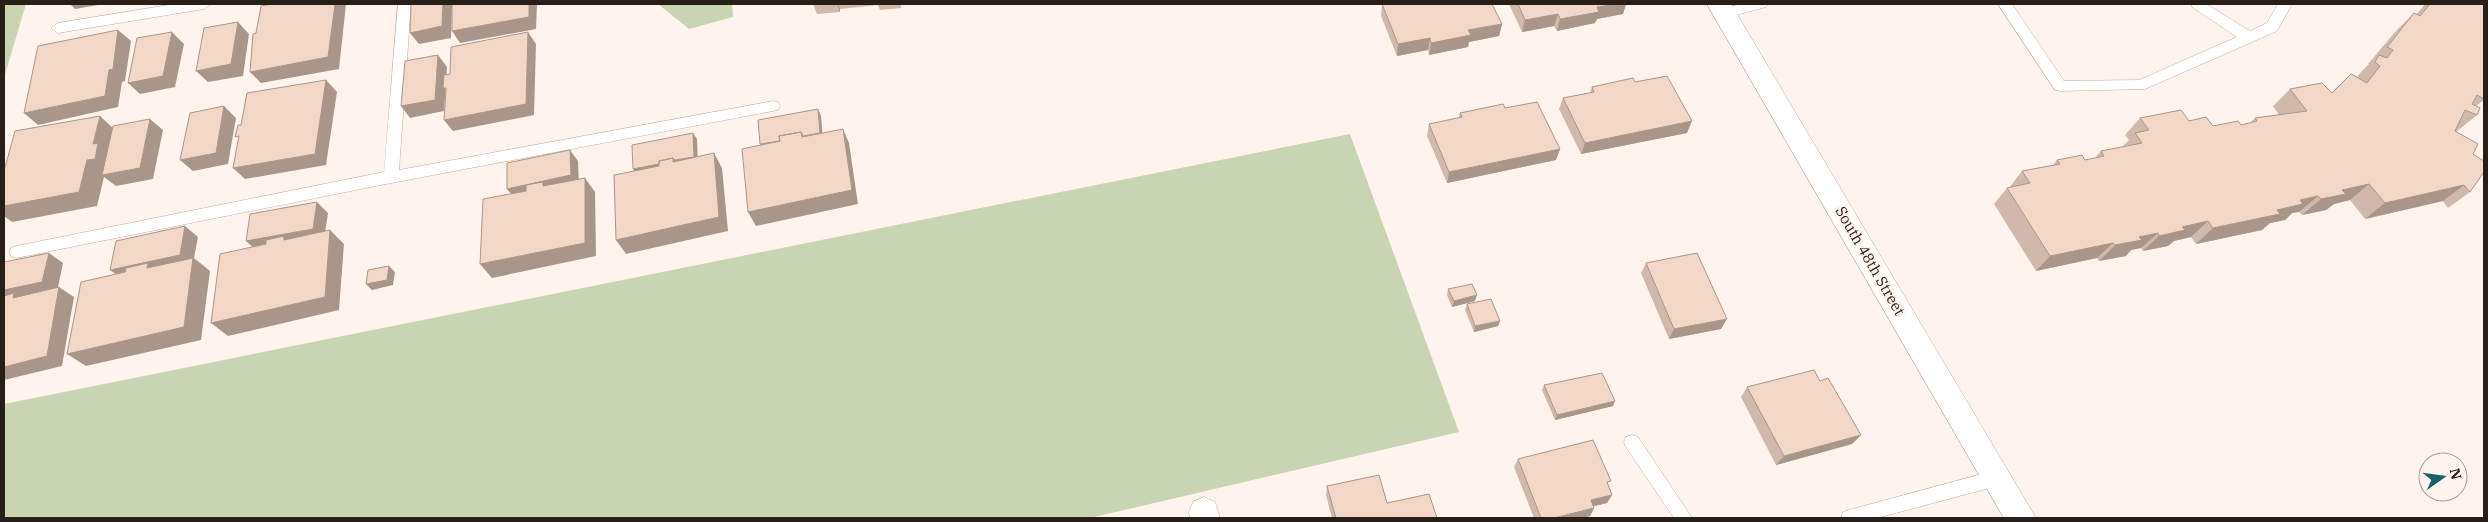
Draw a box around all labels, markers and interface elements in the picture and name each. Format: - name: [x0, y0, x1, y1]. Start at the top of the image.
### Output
- street label: South 48th Street: [1831, 203, 1909, 319]
- north arrow: [2418, 452, 2468, 502]
- text: N: [2446, 466, 2466, 481]

